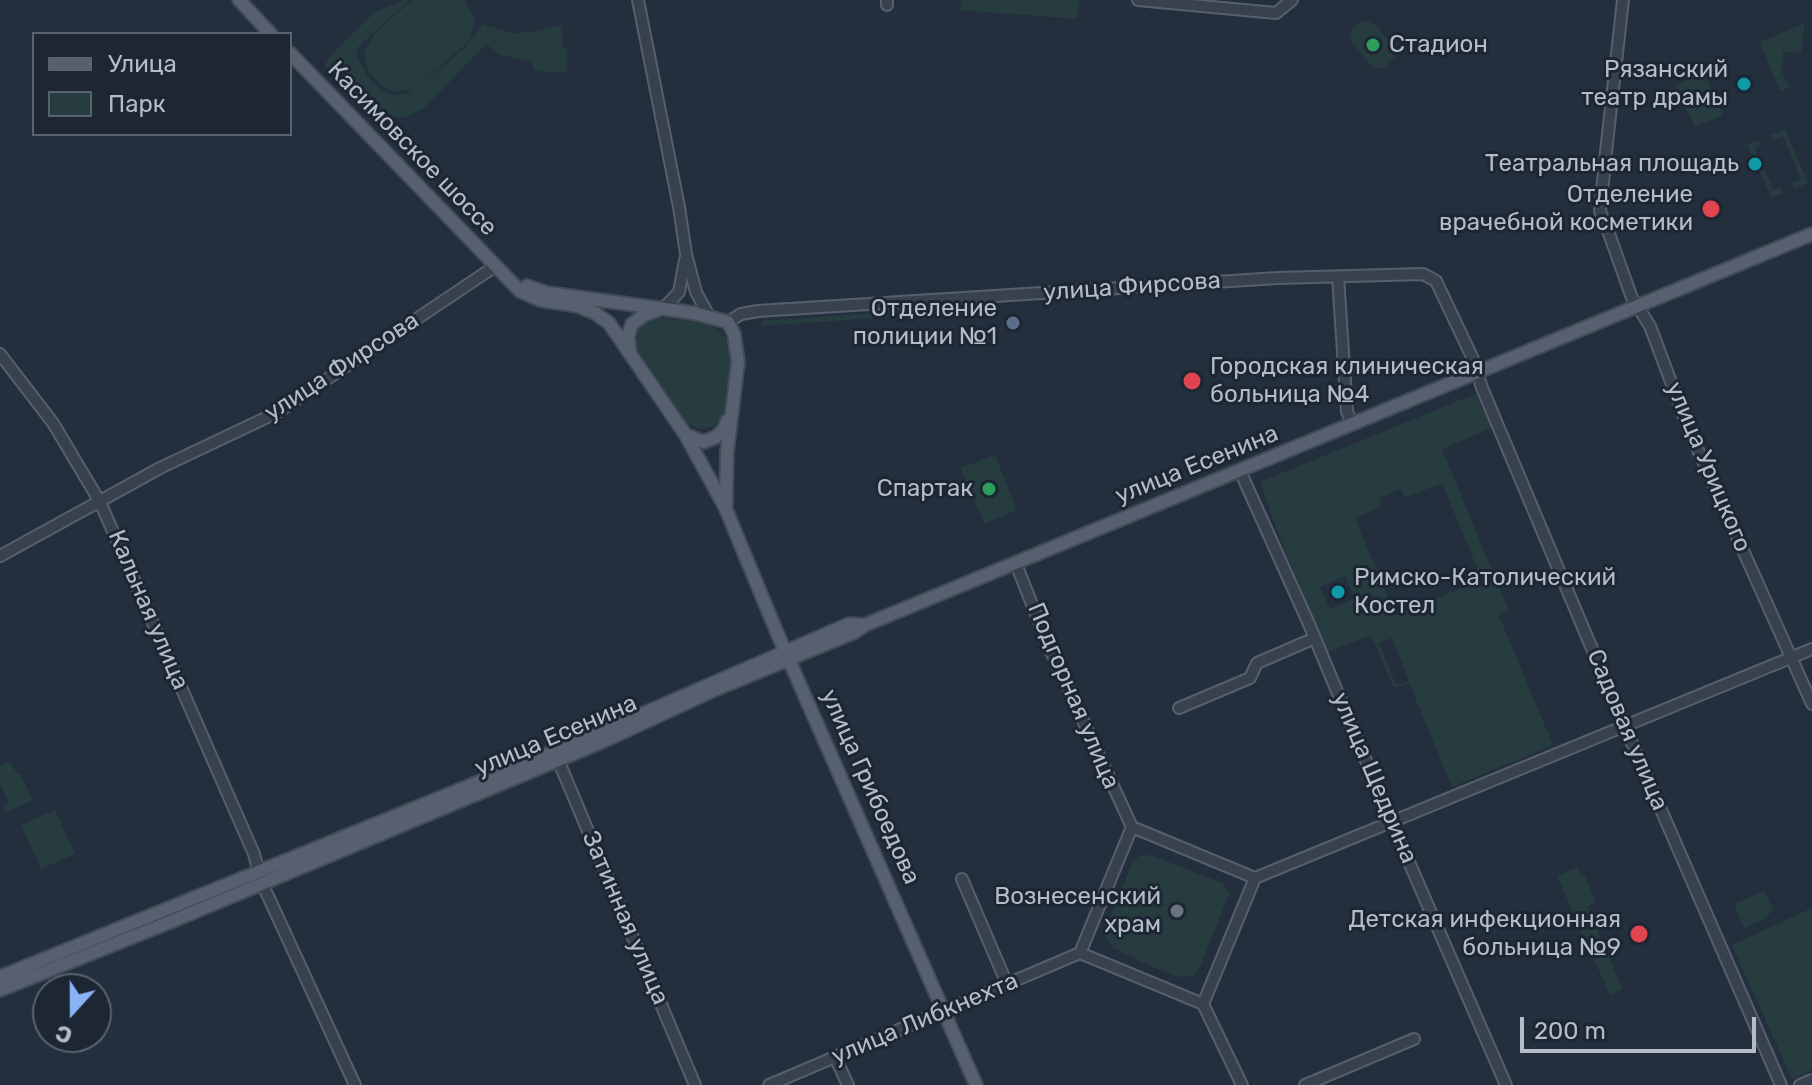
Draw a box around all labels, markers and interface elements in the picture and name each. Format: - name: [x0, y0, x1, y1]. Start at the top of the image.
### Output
- place label: Стадион: [1389, 31, 1488, 59]
- legend: [32, 32, 292, 136]
- marker: Стадион: [1364, 36, 1382, 54]
- text: Улица: [108, 50, 177, 78]
- street label: Касимовское шоссе: [321, 56, 503, 242]
- place label: Рязанский театр драмы: [1581, 56, 1728, 112]
- marker: Рязанский театр драмы: [1735, 75, 1753, 93]
- text: Парк: [108, 90, 166, 118]
- place label: Театральная площадь: [1485, 150, 1739, 178]
- marker: Театральная площадь: [1746, 155, 1764, 173]
- place label: Отделение врачебной косметики: [1439, 181, 1693, 237]
- marker: Отделение врачебной косметики: [1700, 198, 1722, 220]
- street label: улица Фирсова: [1042, 266, 1222, 308]
- place label: Отделение полиции №1: [853, 295, 997, 351]
- street label: улица Фирсова: [259, 306, 425, 428]
- marker: Отделение полиции №1: [1004, 314, 1022, 332]
- place label: Городская клиническая больница №4: [1210, 353, 1484, 409]
- marker: Городская клиническая больница №4: [1181, 370, 1203, 392]
- street label: улица Урицкого: [1659, 378, 1757, 556]
- street label: улица Есенина: [1111, 419, 1283, 511]
- place label: Спартак: [877, 475, 973, 503]
- marker: Спартак: [980, 480, 998, 498]
- street label: Кальная улица: [101, 526, 195, 694]
- place label: Римско-Католический Костел: [1354, 564, 1616, 620]
- marker: Римско-Католический Костел: [1329, 583, 1347, 601]
- street label: Подгорная улица: [1021, 599, 1125, 793]
- street label: Садовая улица: [1580, 645, 1674, 815]
- street label: улица Грибоедова: [814, 685, 926, 889]
- street label: улица Щедрина: [1325, 688, 1423, 868]
- street label: улица Есенина: [471, 689, 641, 783]
- street label: Затинная улица: [575, 827, 675, 1009]
- place label: Вознесенский храм: [994, 883, 1161, 939]
- marker: Вознесенский храм: [1168, 902, 1186, 920]
- place label: Детская инфекционная больница №9: [1348, 906, 1621, 962]
- marker: Детская инфекционная больница №9: [1628, 923, 1650, 945]
- street label: улица Либкнехта: [827, 967, 1023, 1071]
- north arrow: [32, 973, 112, 1053]
- scale bar: [1524, 1001, 1760, 1051]
- text: 200 m: [1534, 1017, 1606, 1045]
- text: С: [52, 1019, 76, 1049]

